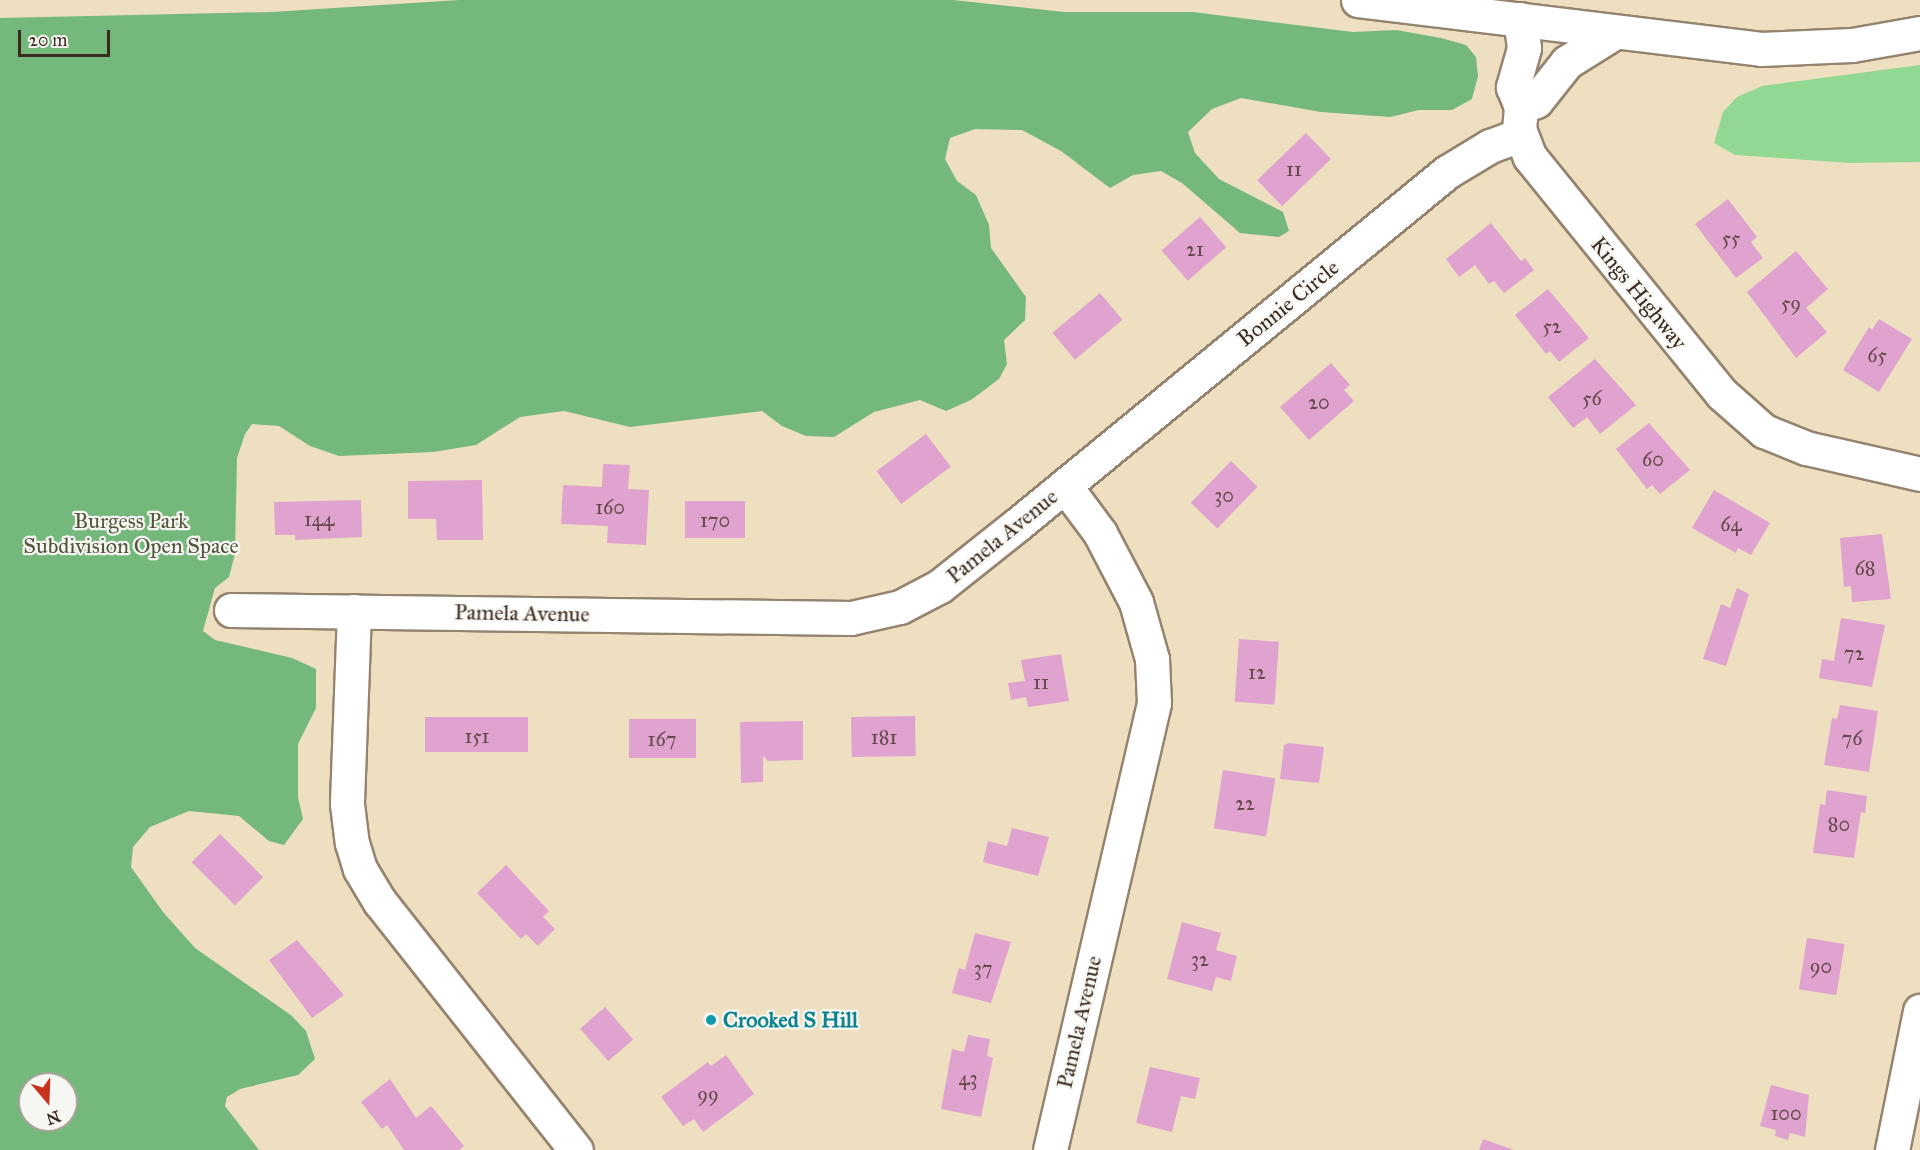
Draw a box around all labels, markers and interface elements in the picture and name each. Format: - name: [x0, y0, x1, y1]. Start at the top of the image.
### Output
- scale bar: [21, 18, 112, 56]
- text: 20 m: [29, 29, 67, 51]
- house number: 11: [1286, 157, 1302, 181]
- house number: 55: [1722, 226, 1740, 250]
- street label: Kings Highway: [1585, 231, 1693, 355]
- house number: 21: [1186, 237, 1204, 261]
- street label: Bonnie Circle: [1232, 254, 1344, 352]
- house number: 59: [1781, 291, 1801, 315]
- house number: 52: [1542, 314, 1562, 338]
- house number: 65: [1867, 343, 1887, 367]
- house number: 56: [1582, 386, 1602, 410]
- house number: 20: [1308, 390, 1330, 414]
- house number: 60: [1642, 447, 1664, 471]
- street label: Pamela Avenue: [941, 483, 1063, 589]
- house number: 30: [1214, 483, 1234, 507]
- house number: 160: [595, 495, 625, 519]
- park label: Burgess Park Subdivision Open Space: [23, 507, 239, 558]
- house number: 144: [304, 507, 334, 531]
- house number: 170: [700, 508, 730, 532]
- house number: 64: [1720, 512, 1742, 536]
- house number: 68: [1855, 556, 1875, 580]
- street label: Pamela Avenue: [454, 599, 590, 627]
- house number: 72: [1844, 641, 1864, 665]
- house number: 12: [1248, 660, 1266, 684]
- house number: 11: [1033, 670, 1049, 694]
- house number: 151: [465, 724, 489, 748]
- house number: 181: [871, 725, 897, 749]
- house number: 76: [1842, 726, 1862, 750]
- house number: 167: [648, 727, 676, 751]
- house number: 22: [1235, 791, 1255, 815]
- house number: 80: [1828, 812, 1850, 836]
- house number: 32: [1191, 947, 1209, 971]
- street label: Pamela Avenue: [1051, 953, 1107, 1091]
- house number: 90: [1810, 954, 1832, 978]
- house number: 37: [974, 956, 992, 980]
- place label: Crooked S Hill: [723, 1007, 858, 1033]
- marker: Crooked S Hill: [704, 1013, 718, 1027]
- house number: 43: [958, 1066, 978, 1090]
- north arrow: [18, 1072, 78, 1132]
- house number: 99: [697, 1082, 719, 1106]
- house number: 100: [1770, 1101, 1802, 1125]
- text: N: [44, 1106, 63, 1129]

